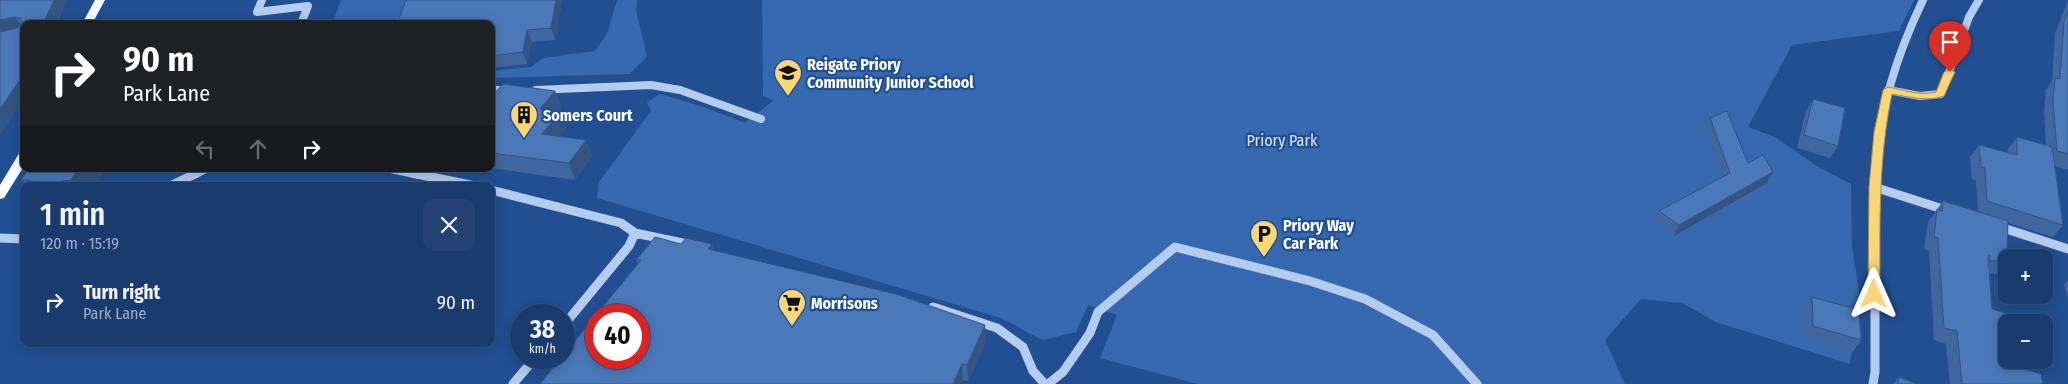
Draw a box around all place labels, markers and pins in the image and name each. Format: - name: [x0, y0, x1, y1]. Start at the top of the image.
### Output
- pin: [1929, 21, 1971, 72]
- place label: Reigate Priory Community Junior School: [807, 55, 974, 92]
- school or university icon: Reigate Priory Community Junior School: [773, 58, 803, 97]
- building icon: Somers Court: [509, 100, 539, 139]
- place label: Somers Court: [543, 106, 633, 125]
- place label: Priory Way Car Park: [1283, 216, 1354, 253]
- parking icon: Priory Way Car Park: [1249, 219, 1279, 258]
- supermarket icon: Morrisons: [777, 288, 807, 327]
- place label: Morrisons: [811, 294, 878, 313]

